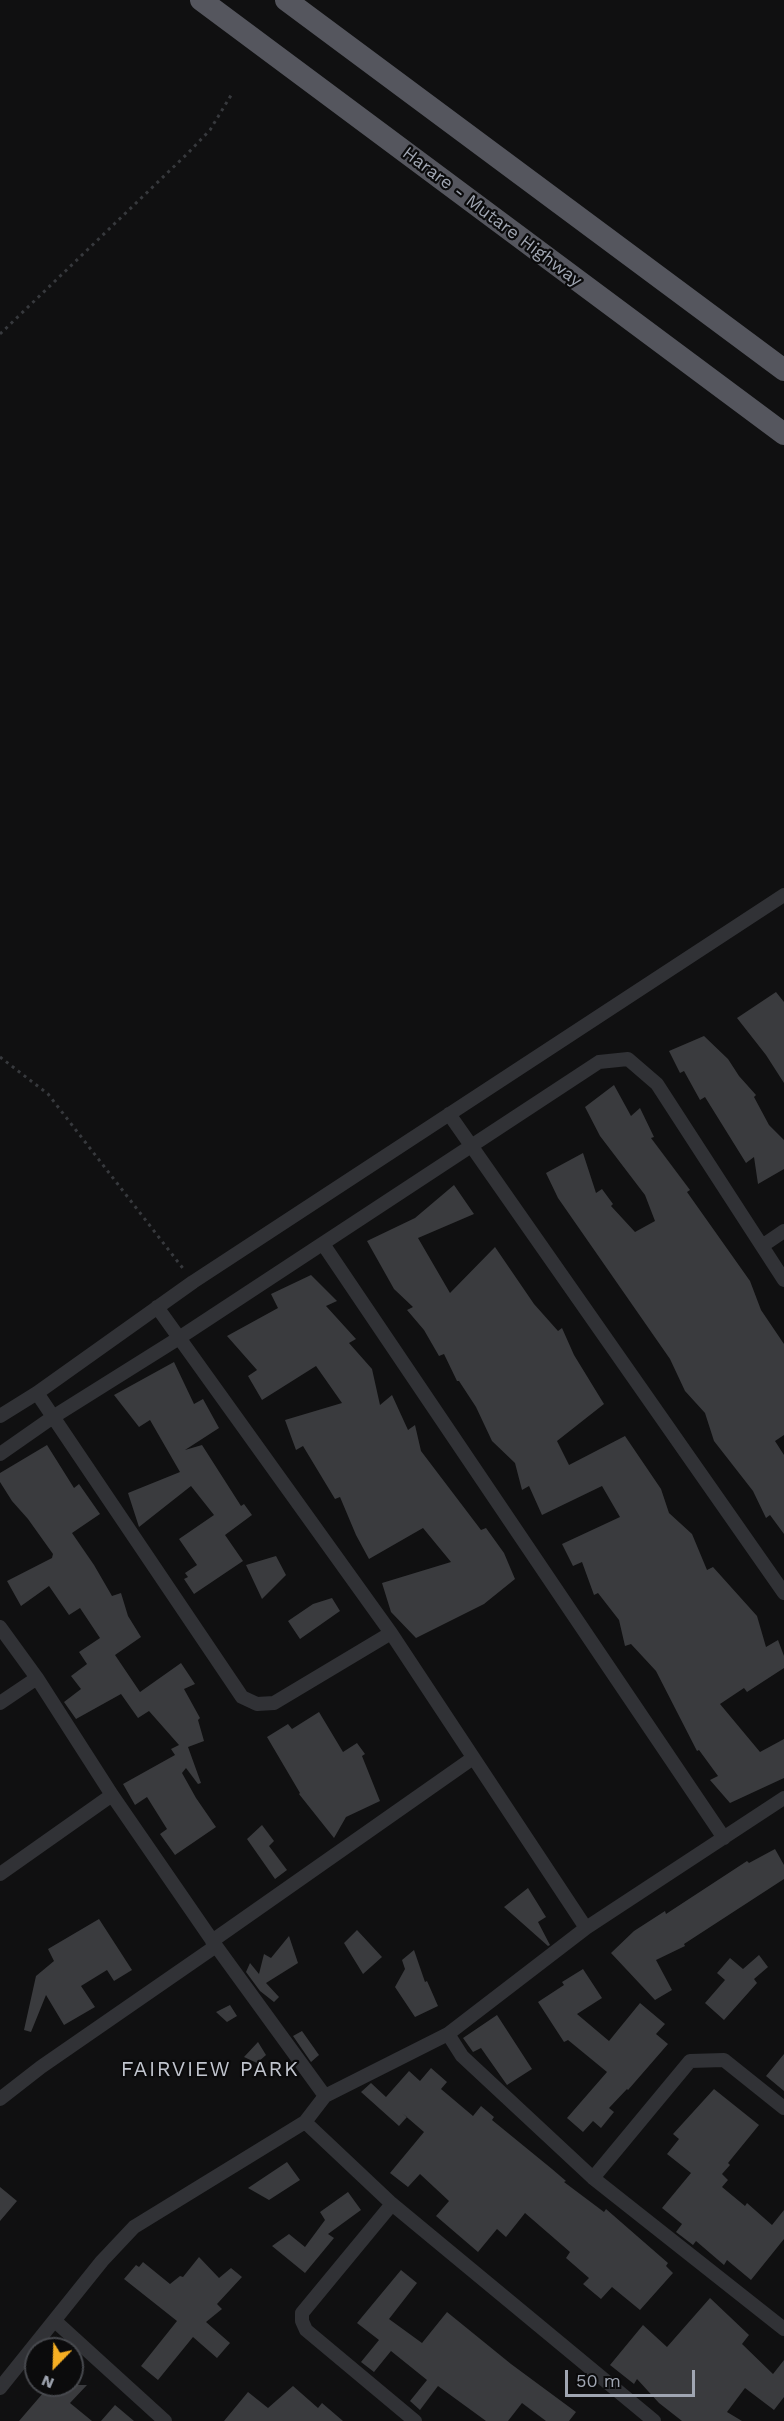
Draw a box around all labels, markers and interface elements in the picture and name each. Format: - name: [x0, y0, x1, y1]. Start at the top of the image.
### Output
- street label: Harare - Mutare Highway: [398, 142, 586, 292]
- district label: FAIRVIEW PARK: [121, 2057, 299, 2083]
- north arrow: [24, 2337, 84, 2397]
- scale bar: [568, 2358, 698, 2396]
- text: 50 m: [576, 2370, 621, 2391]
- text: N: [38, 2371, 57, 2393]

